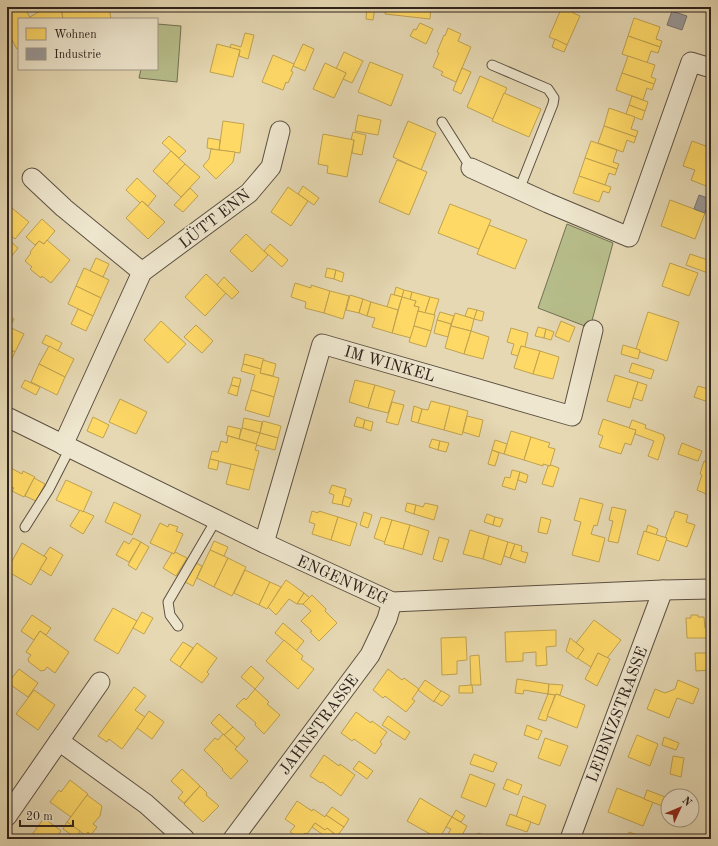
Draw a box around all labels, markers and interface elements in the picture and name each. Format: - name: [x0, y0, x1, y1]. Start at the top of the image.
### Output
- legend: [18, 18, 158, 70]
- text: Wohnen: [54, 29, 97, 41]
- text: Industrie: [54, 49, 101, 61]
- street label: LÜTT ENN: [174, 184, 254, 252]
- street label: IM WINKEL: [342, 344, 437, 386]
- street label: ENGENWEG: [294, 554, 391, 608]
- street label: LEIBNIZSTRASSE: [585, 645, 651, 785]
- street label: JAHNSTRASSE: [277, 672, 362, 778]
- north arrow: [660, 788, 700, 828]
- text: N: [679, 795, 693, 809]
- scale bar: [20, 802, 73, 828]
- text: 20 m: [26, 811, 53, 823]

